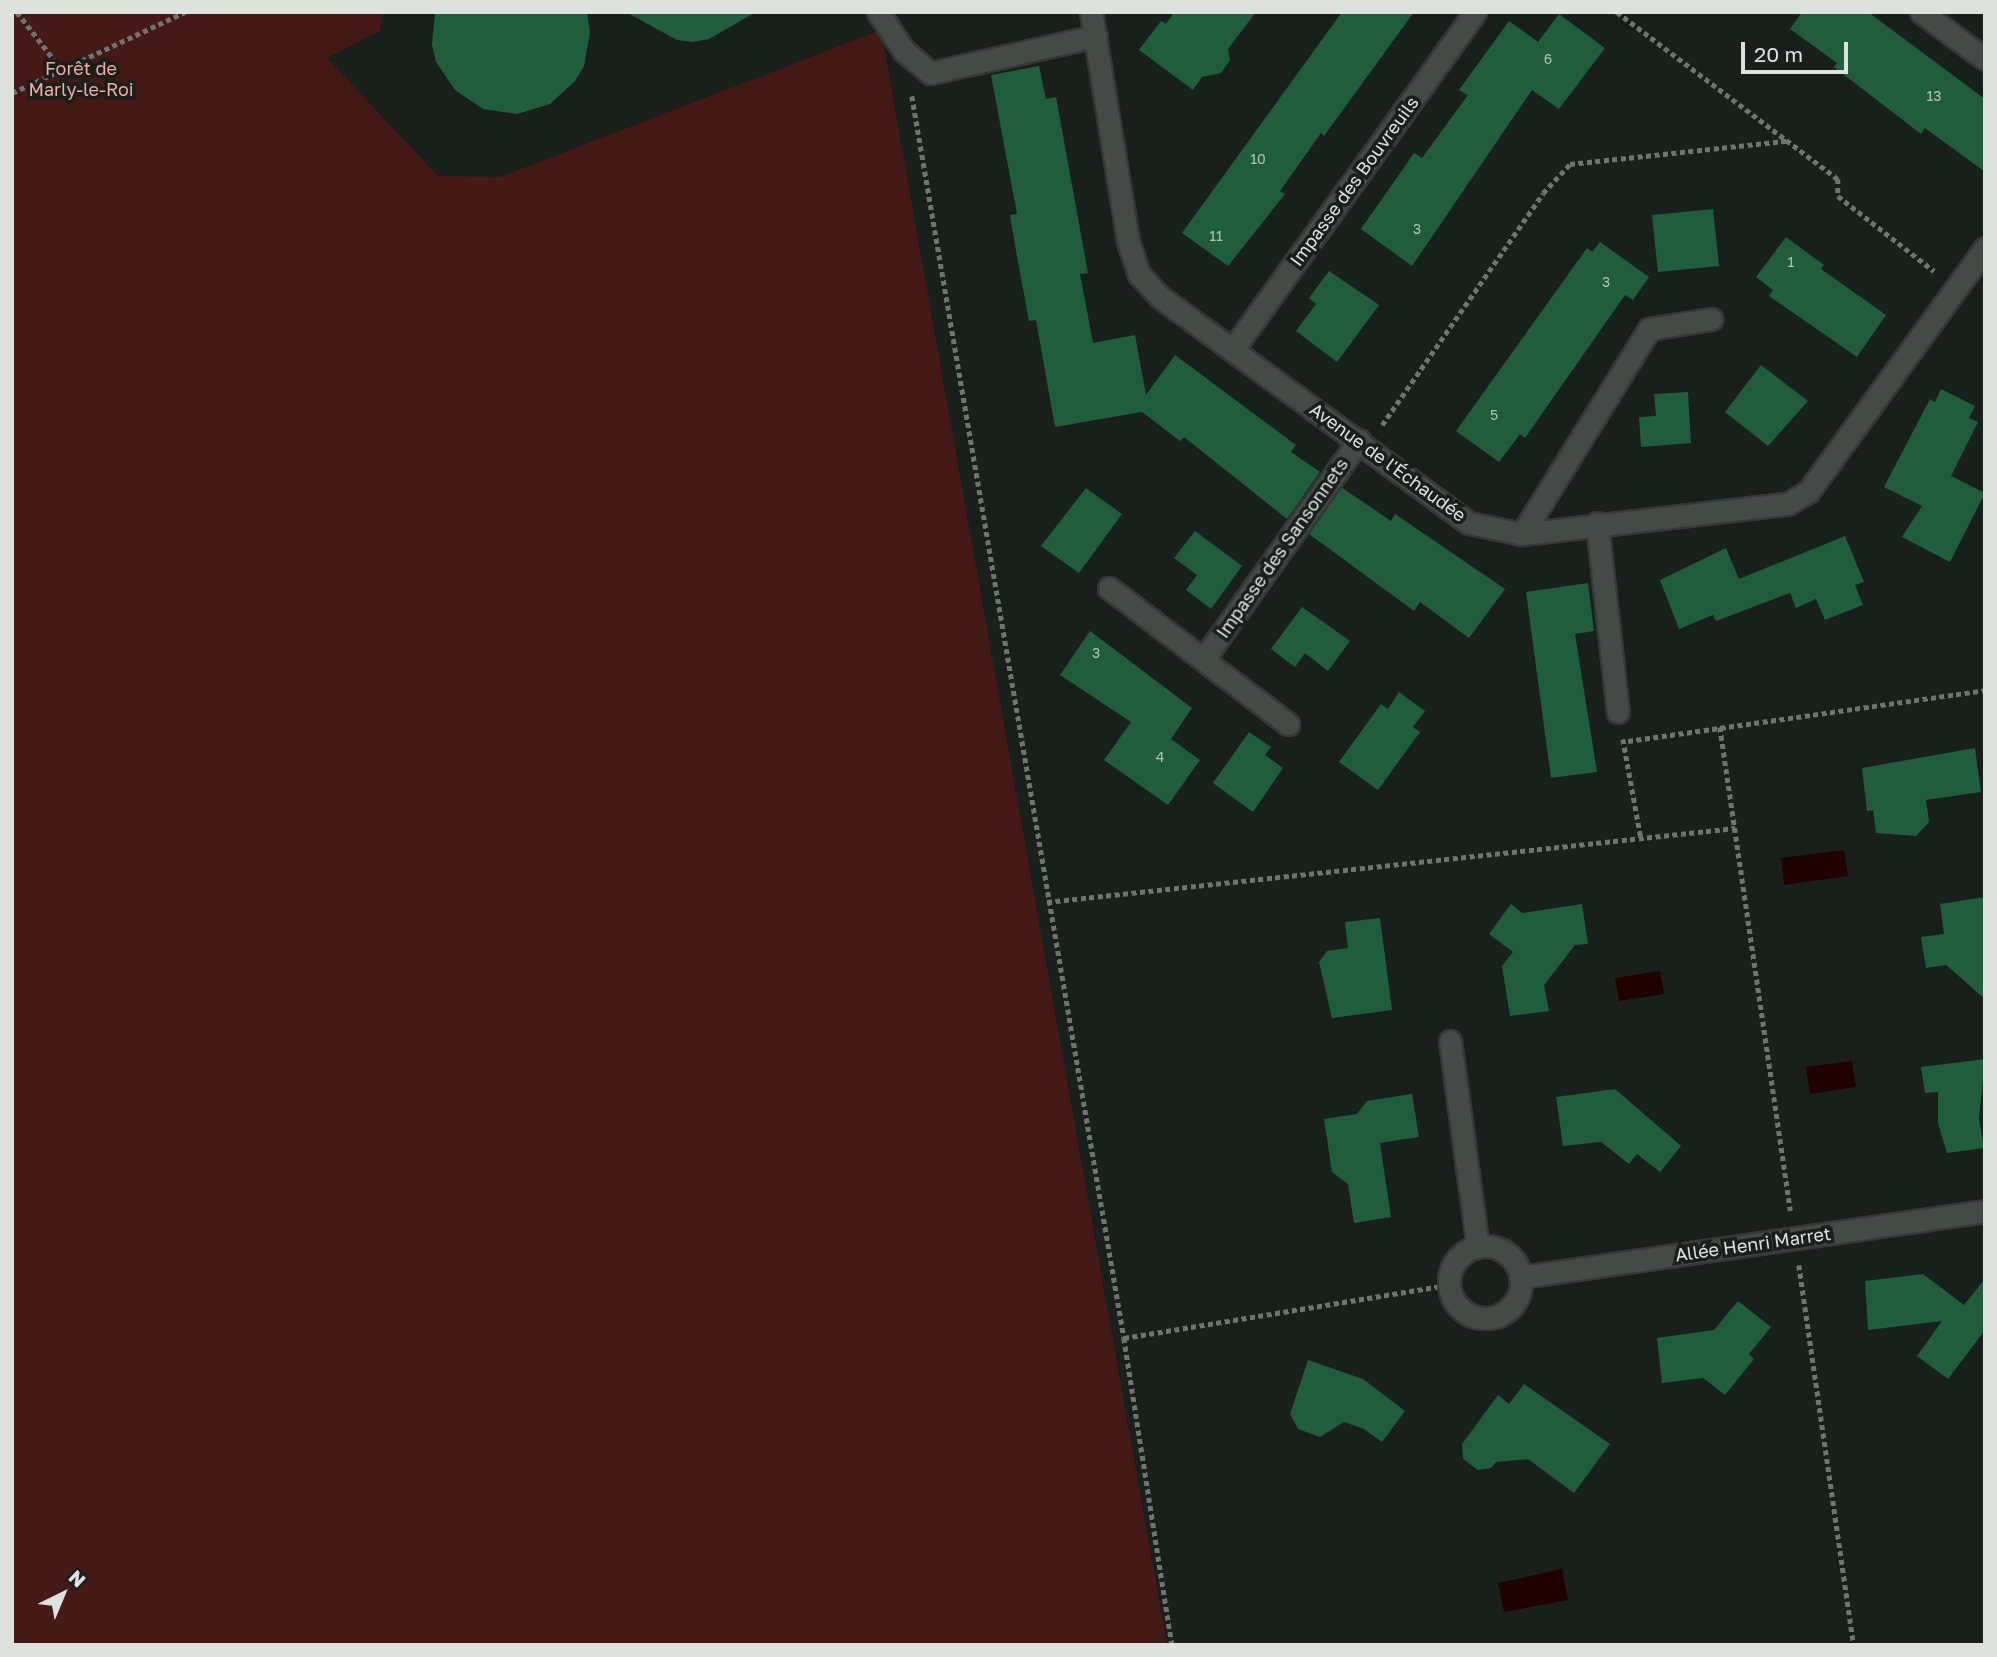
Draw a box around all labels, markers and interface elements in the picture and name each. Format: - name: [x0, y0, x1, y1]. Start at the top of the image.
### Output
- scale bar: [1745, 28, 1852, 72]
- text: 20 m: [1754, 41, 1803, 67]
- house number: 6: [1544, 51, 1552, 67]
- park label: Forêt de Marly-le-Roi: [28, 58, 134, 100]
- house number: 13: [1927, 88, 1941, 104]
- street label: Impasse des Bouvreuils: [1285, 92, 1423, 270]
- house number: 10: [1250, 151, 1266, 167]
- house number: 3: [1413, 221, 1421, 237]
- house number: 11: [1209, 228, 1223, 244]
- house number: 1: [1788, 254, 1794, 270]
- house number: 3: [1602, 274, 1610, 290]
- street label: Avenue de l'Échaudée: [1306, 398, 1470, 526]
- house number: 5: [1490, 407, 1498, 423]
- street label: Impasse des Sansonnets: [1212, 454, 1352, 642]
- house number: 3: [1092, 645, 1100, 661]
- house number: 4: [1156, 749, 1164, 765]
- street label: Allée Henri Marret: [1674, 1222, 1832, 1266]
- north arrow: [28, 1559, 98, 1629]
- text: N: [65, 1565, 91, 1592]

